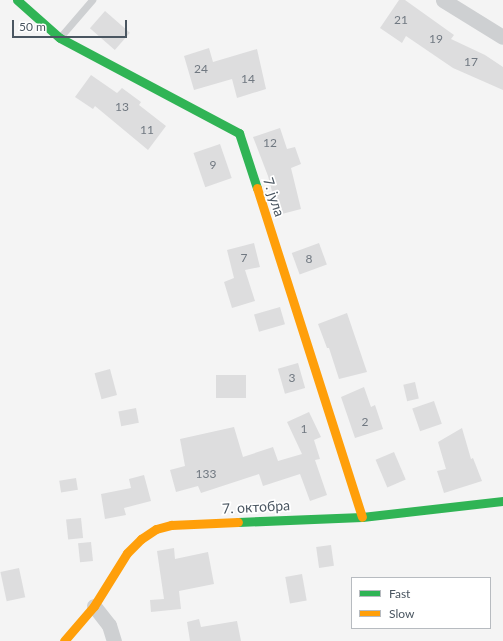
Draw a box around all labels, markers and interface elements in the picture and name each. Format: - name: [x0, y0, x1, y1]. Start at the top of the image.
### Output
- scale bar: [14, 12, 129, 38]
- house number: 21: [394, 13, 408, 27]
- text: 50 m: [19, 19, 46, 34]
- house number: 19: [429, 32, 443, 46]
- house number: 17: [464, 55, 478, 69]
- house number: 24: [194, 62, 208, 76]
- house number: 14: [241, 72, 255, 86]
- house number: 13: [115, 100, 129, 114]
- house number: 11: [140, 123, 154, 137]
- house number: 12: [263, 136, 277, 150]
- house number: 9: [210, 158, 216, 172]
- street label: 7. јула: [260, 175, 288, 219]
- house number: 7: [241, 251, 247, 265]
- house number: 8: [306, 252, 312, 266]
- house number: 3: [289, 371, 295, 385]
- house number: 2: [362, 415, 368, 429]
- house number: 1: [301, 422, 307, 436]
- house number: 133: [196, 467, 216, 481]
- street label: 7. октобра: [222, 497, 290, 517]
- legend: [351, 577, 491, 629]
- text: Fast: [389, 586, 410, 601]
- text: Slow: [389, 606, 414, 621]

